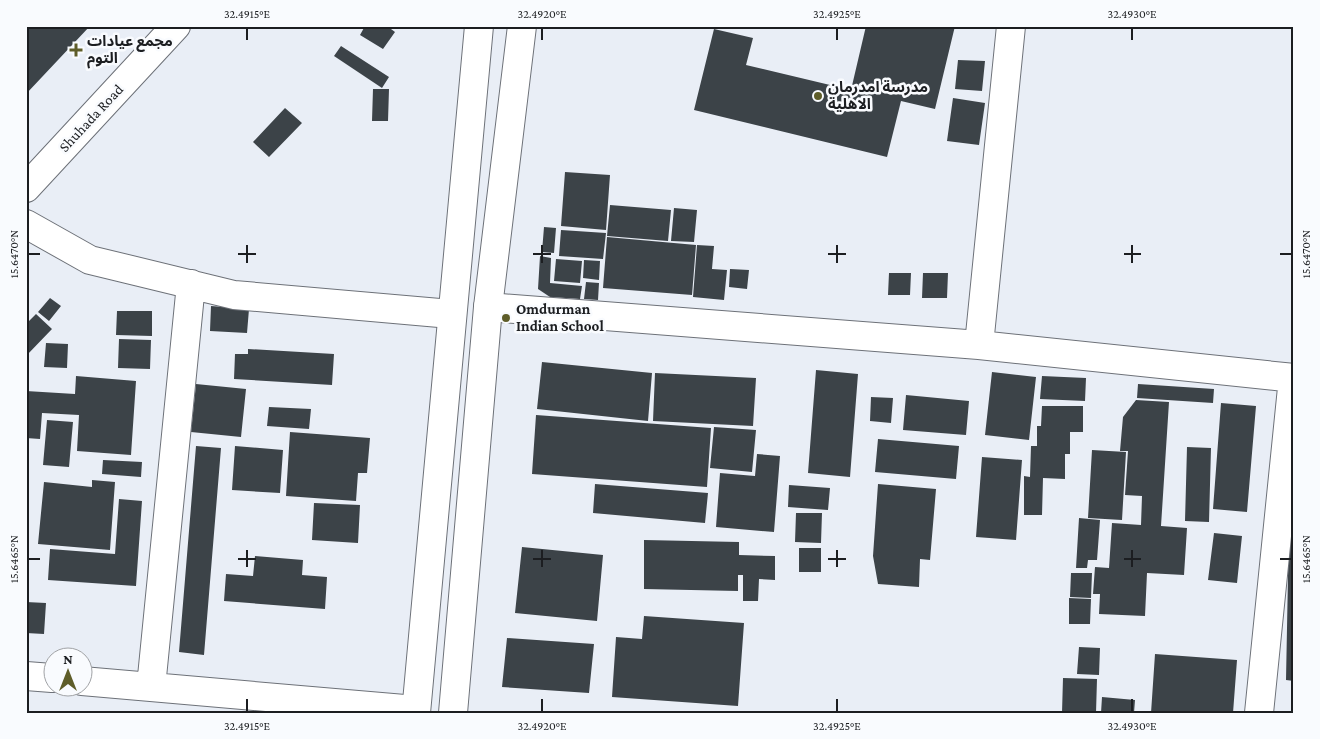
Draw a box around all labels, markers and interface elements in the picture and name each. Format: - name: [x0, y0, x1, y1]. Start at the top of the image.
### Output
- text: 32.4915°E: [224, 7, 271, 21]
- text: 32.4920°E: [518, 7, 567, 21]
- text: 32.4925°E: [813, 7, 861, 21]
- text: 32.4930°E: [1108, 7, 1157, 21]
- place label: مجمع عيادات التوم: [87, 33, 173, 69]
- marker: مجمع عيادات التوم: [69, 43, 83, 57]
- place label: مدرسة امدرمان الاهلية: [828, 79, 928, 112]
- street label: Shuhada Road: [56, 81, 126, 155]
- marker: مدرسة امدرمان الاهلية: [812, 90, 824, 102]
- text: 15.6470°N: [7, 230, 21, 278]
- text: 15.6470°N: [1299, 230, 1313, 278]
- place label: Omdurman Indian School: [516, 301, 604, 334]
- marker: Omdurman Indian School: [500, 312, 512, 324]
- text: 15.6465°N: [7, 535, 21, 583]
- text: 15.6465°N: [1299, 535, 1313, 583]
- north arrow: [42, 646, 92, 696]
- text: N: [63, 651, 73, 667]
- text: 32.4915°E: [224, 719, 271, 733]
- text: 32.4920°E: [518, 719, 567, 733]
- text: 32.4925°E: [813, 719, 861, 733]
- text: 32.4930°E: [1108, 719, 1157, 733]

